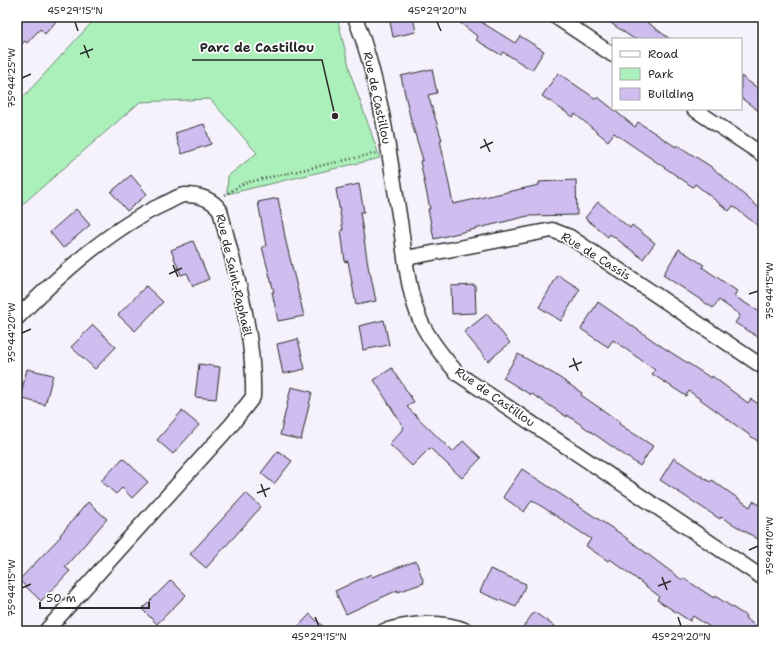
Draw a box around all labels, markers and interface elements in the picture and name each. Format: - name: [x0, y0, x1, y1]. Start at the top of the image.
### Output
- text: 45°29'15"N: [47, 4, 103, 17]
- text: 45°29'20"N: [407, 4, 467, 17]
- callout: Parc de Castillou: [192, 35, 322, 60]
- legend: [612, 38, 742, 110]
- text: Parc de Castillou: [200, 39, 314, 56]
- text: Road: [648, 46, 679, 62]
- text: 75°44'25"W: [5, 47, 18, 108]
- street label: Rue de Castillou: [359, 50, 395, 146]
- text: Park: [648, 66, 674, 82]
- text: Building: [648, 86, 694, 102]
- street label: Rue de Saint-Raphaël: [212, 212, 256, 338]
- street label: Rue de Cassis: [558, 228, 634, 284]
- text: 75°44'15"W: [763, 262, 776, 320]
- text: 75°44'20"W: [5, 302, 18, 364]
- street label: Rue de Castillou: [452, 363, 538, 431]
- text: 75°44'10"W: [763, 516, 776, 575]
- text: 75°44'15"W: [5, 559, 18, 617]
- scale bar: [40, 584, 149, 610]
- text: 50 m: [46, 590, 76, 606]
- text: 45°29'15"N: [291, 630, 347, 643]
- text: 45°29'20"N: [651, 630, 711, 643]

